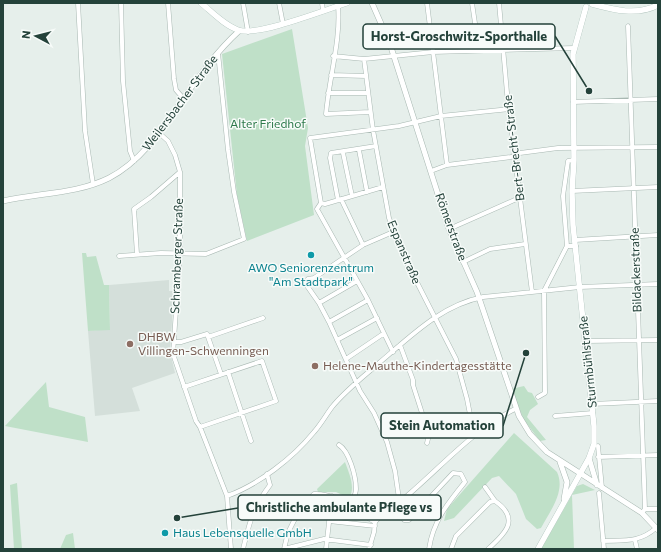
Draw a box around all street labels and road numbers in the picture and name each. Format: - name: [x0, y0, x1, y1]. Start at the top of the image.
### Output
- street label: Weilersbacher Straße: [139, 52, 220, 153]
- street label: Bert-Brecht-Straße: [500, 94, 526, 202]
- street label: Römerstraße: [433, 191, 471, 262]
- street label: Schramberger Straße: [167, 198, 185, 314]
- street label: Espanstraße: [385, 218, 425, 286]
- street label: Bildackerstraße: [627, 227, 643, 313]
- street label: Sturmbühlstraße: [575, 315, 599, 409]

